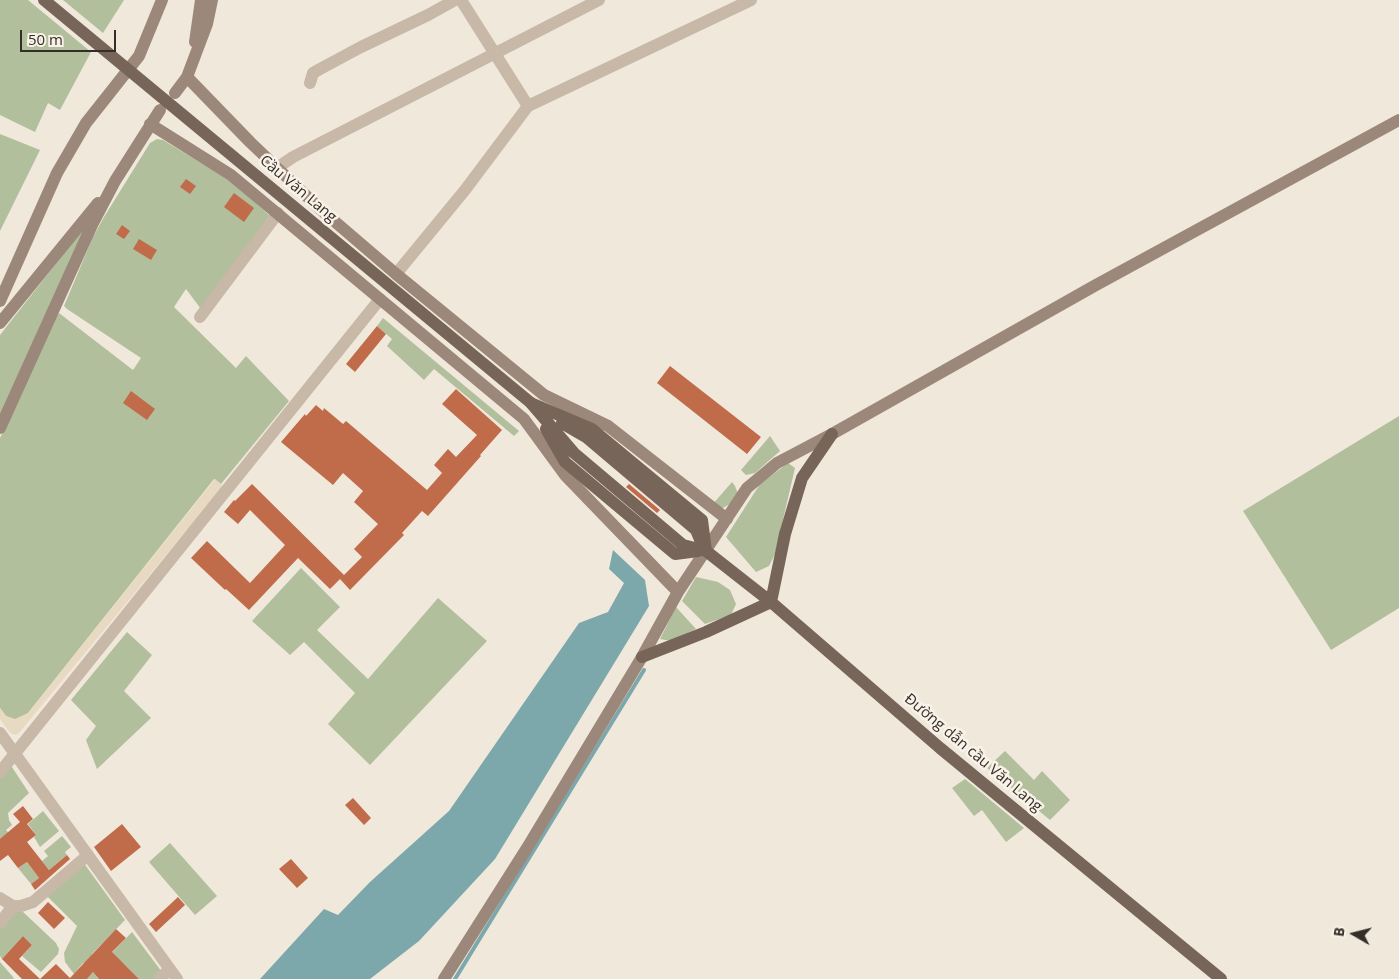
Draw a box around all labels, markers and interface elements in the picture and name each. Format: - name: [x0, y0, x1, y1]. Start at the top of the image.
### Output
- scale bar: [22, 20, 119, 52]
- text: 50 m: [28, 29, 63, 49]
- street label: Cầu Văn Lang: [256, 152, 340, 226]
- street label: Đường dẫn cầu Văn Lang: [900, 690, 1046, 816]
- north arrow: [1329, 909, 1379, 959]
- text: B: [1329, 926, 1349, 938]

